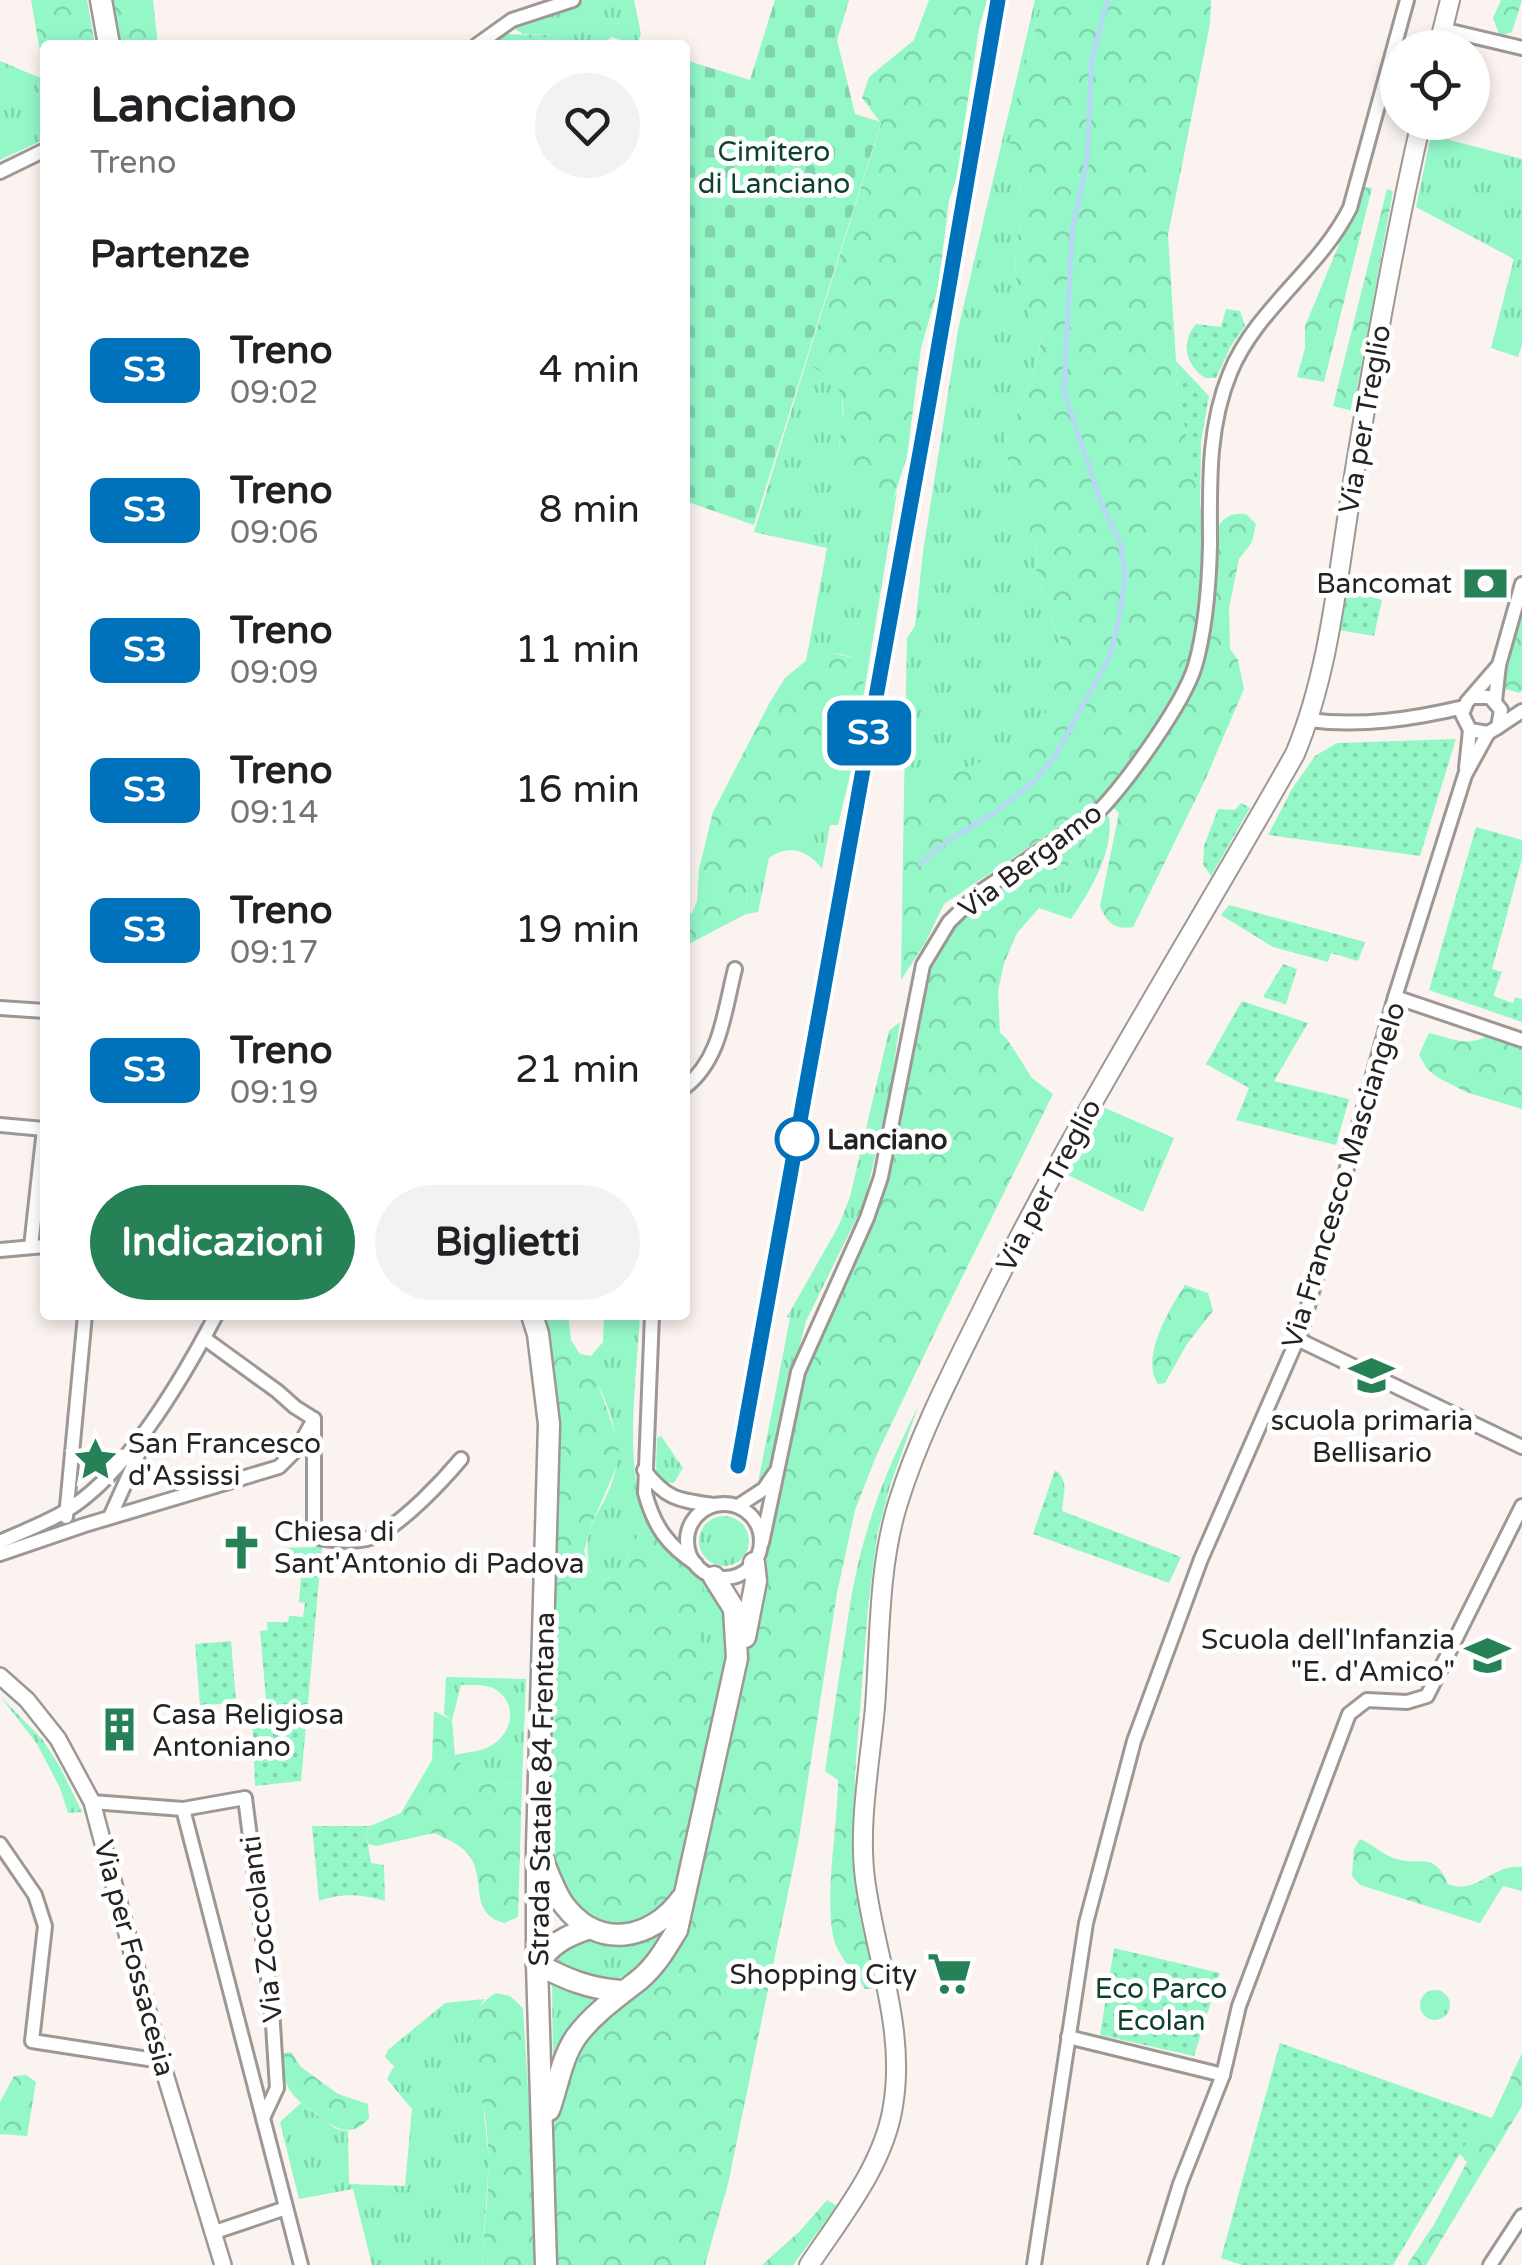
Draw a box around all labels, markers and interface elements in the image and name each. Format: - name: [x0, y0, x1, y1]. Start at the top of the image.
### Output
- map controls: [1380, 30, 1490, 140]
- button: locate: [1380, 30, 1490, 140]
- button: heart: [535, 73, 640, 178]
- text: Lanciano: [90, 77, 297, 135]
- park label: Cimitero di Lanciano: [698, 135, 850, 201]
- text: Treno: [90, 144, 176, 182]
- text: Partenze: [90, 232, 250, 278]
- street label: Via per Treglio: [1332, 322, 1398, 516]
- text: Treno: [230, 328, 333, 374]
- text: 4 min: [539, 347, 640, 393]
- text: S3: [123, 349, 167, 391]
- text: 09:02: [230, 374, 319, 412]
- text: Treno: [230, 468, 333, 514]
- text: 8 min: [539, 487, 640, 533]
- text: S3: [123, 489, 167, 531]
- text: 09:06: [230, 514, 319, 552]
- bank icon: Bancomat: [1461, 559, 1509, 607]
- place label: Bancomat: [1316, 567, 1452, 601]
- text: Treno: [230, 608, 333, 654]
- text: 11 min: [515, 627, 640, 673]
- text: S3: [123, 629, 167, 671]
- text: 09:09: [230, 654, 319, 692]
- line badge: S3: [824, 700, 914, 766]
- text: S3: [847, 712, 891, 754]
- text: Treno: [230, 748, 333, 794]
- text: 16 min: [515, 767, 640, 813]
- text: S3: [123, 769, 167, 811]
- text: 09:14: [230, 794, 319, 832]
- street label: Via Bergamo: [952, 796, 1109, 926]
- text: Treno: [230, 888, 333, 934]
- text: 19 min: [515, 907, 640, 953]
- text: S3: [123, 909, 167, 951]
- text: 09:17: [230, 934, 319, 972]
- street label: Via Francesco Masciangelo: [1275, 998, 1413, 1353]
- text: Treno: [230, 1028, 333, 1074]
- text: 21 min: [515, 1047, 640, 1093]
- text: S3: [123, 1049, 167, 1091]
- text: 09:19: [230, 1074, 319, 1112]
- street label: Via per Treglio: [989, 1093, 1109, 1278]
- marker: Lanciano: [776, 1118, 818, 1160]
- place label: Lanciano: [827, 1123, 948, 1157]
- button: Indicazioni: [90, 1185, 355, 1300]
- button: Biglietti: [375, 1185, 640, 1300]
- school or university icon: scuola primaria Bellisario: [1348, 1351, 1396, 1399]
- place label: scuola primaria Bellisario: [1271, 1404, 1473, 1470]
- place label: San Francesco d'Assissi: [128, 1427, 321, 1493]
- place icon: San Francesco d'Assissi: [71, 1435, 119, 1483]
- place label: Chiesa di Sant'Antonio di Padova: [274, 1515, 585, 1581]
- church icon: Chiesa di Sant'Antonio di Padova: [217, 1523, 265, 1571]
- street label: Strada Statale 84 Frentana: [522, 1611, 562, 1967]
- place label: Scuola dell'Infanzia "E. d'Amico": [1201, 1623, 1455, 1689]
- school or university icon: Scuola dell'Infanzia "E. d'Amico": [1464, 1631, 1512, 1679]
- place label: Casa Religiosa Antoniano: [152, 1698, 344, 1764]
- building icon: Casa Religiosa Antoniano: [95, 1706, 143, 1754]
- street label: Via Zoccolanti: [234, 1834, 290, 2024]
- street label: Via per Fossacesia: [86, 1836, 182, 2080]
- supermarket icon: Shopping City: [926, 1950, 974, 1998]
- place label: Shopping City: [730, 1958, 917, 1992]
- park label: Eco Parco Ecolan: [1095, 1972, 1227, 2038]

